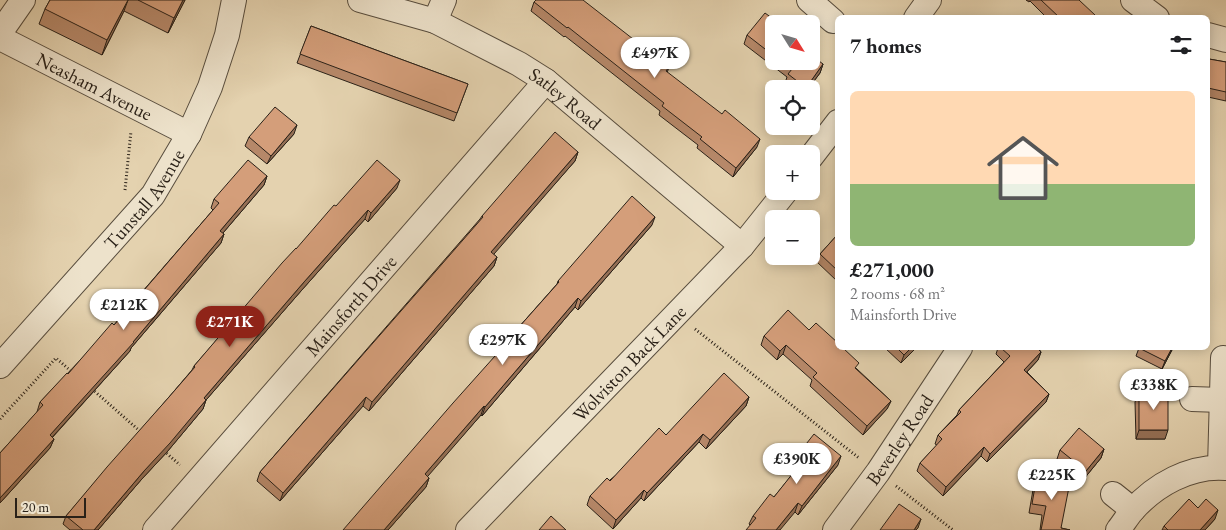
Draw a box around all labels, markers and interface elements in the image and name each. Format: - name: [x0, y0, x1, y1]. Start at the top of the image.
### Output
- north arrow: [765, 15, 820, 70]
- map controls: [765, 15, 820, 265]
- icon: filters: [1167, 31, 1195, 59]
- text: 7 homes: [850, 32, 922, 59]
- pin: £497K: [620, 36, 690, 79]
- text: £497K: [632, 42, 678, 63]
- street label: Neasham Avenue: [32, 46, 157, 126]
- street label: Satley Road: [525, 61, 607, 135]
- button: locate: [765, 80, 820, 135]
- icon: home: [978, 123, 1068, 213]
- street label: Tunstall Avenue: [98, 144, 190, 254]
- button: +: [765, 145, 820, 200]
- button: −: [765, 210, 820, 265]
- street label: Mainsforth Drive: [300, 249, 402, 361]
- text: £271,000: [850, 256, 934, 283]
- text: 2 rooms · 68 m²: [850, 283, 945, 304]
- pin: £212K: [89, 288, 159, 331]
- text: £212K: [101, 294, 147, 315]
- street label: Wolviston Back Lane: [567, 299, 691, 427]
- text: Mainsforth Drive: [850, 304, 957, 325]
- pin: £271K: [195, 306, 265, 348]
- text: £271K: [207, 311, 253, 332]
- pin: £297K: [468, 324, 538, 366]
- text: £297K: [480, 329, 526, 350]
- pin: £338K: [1119, 368, 1189, 411]
- text: £338K: [1131, 374, 1177, 395]
- street label: Beverley Road: [860, 389, 939, 490]
- pin: £390K: [762, 442, 832, 485]
- text: £390K: [774, 448, 820, 469]
- pin: £225K: [1017, 458, 1087, 501]
- text: £225K: [1029, 464, 1075, 485]
- scale bar: [15, 495, 86, 518]
- text: 20 m: [22, 498, 49, 516]

